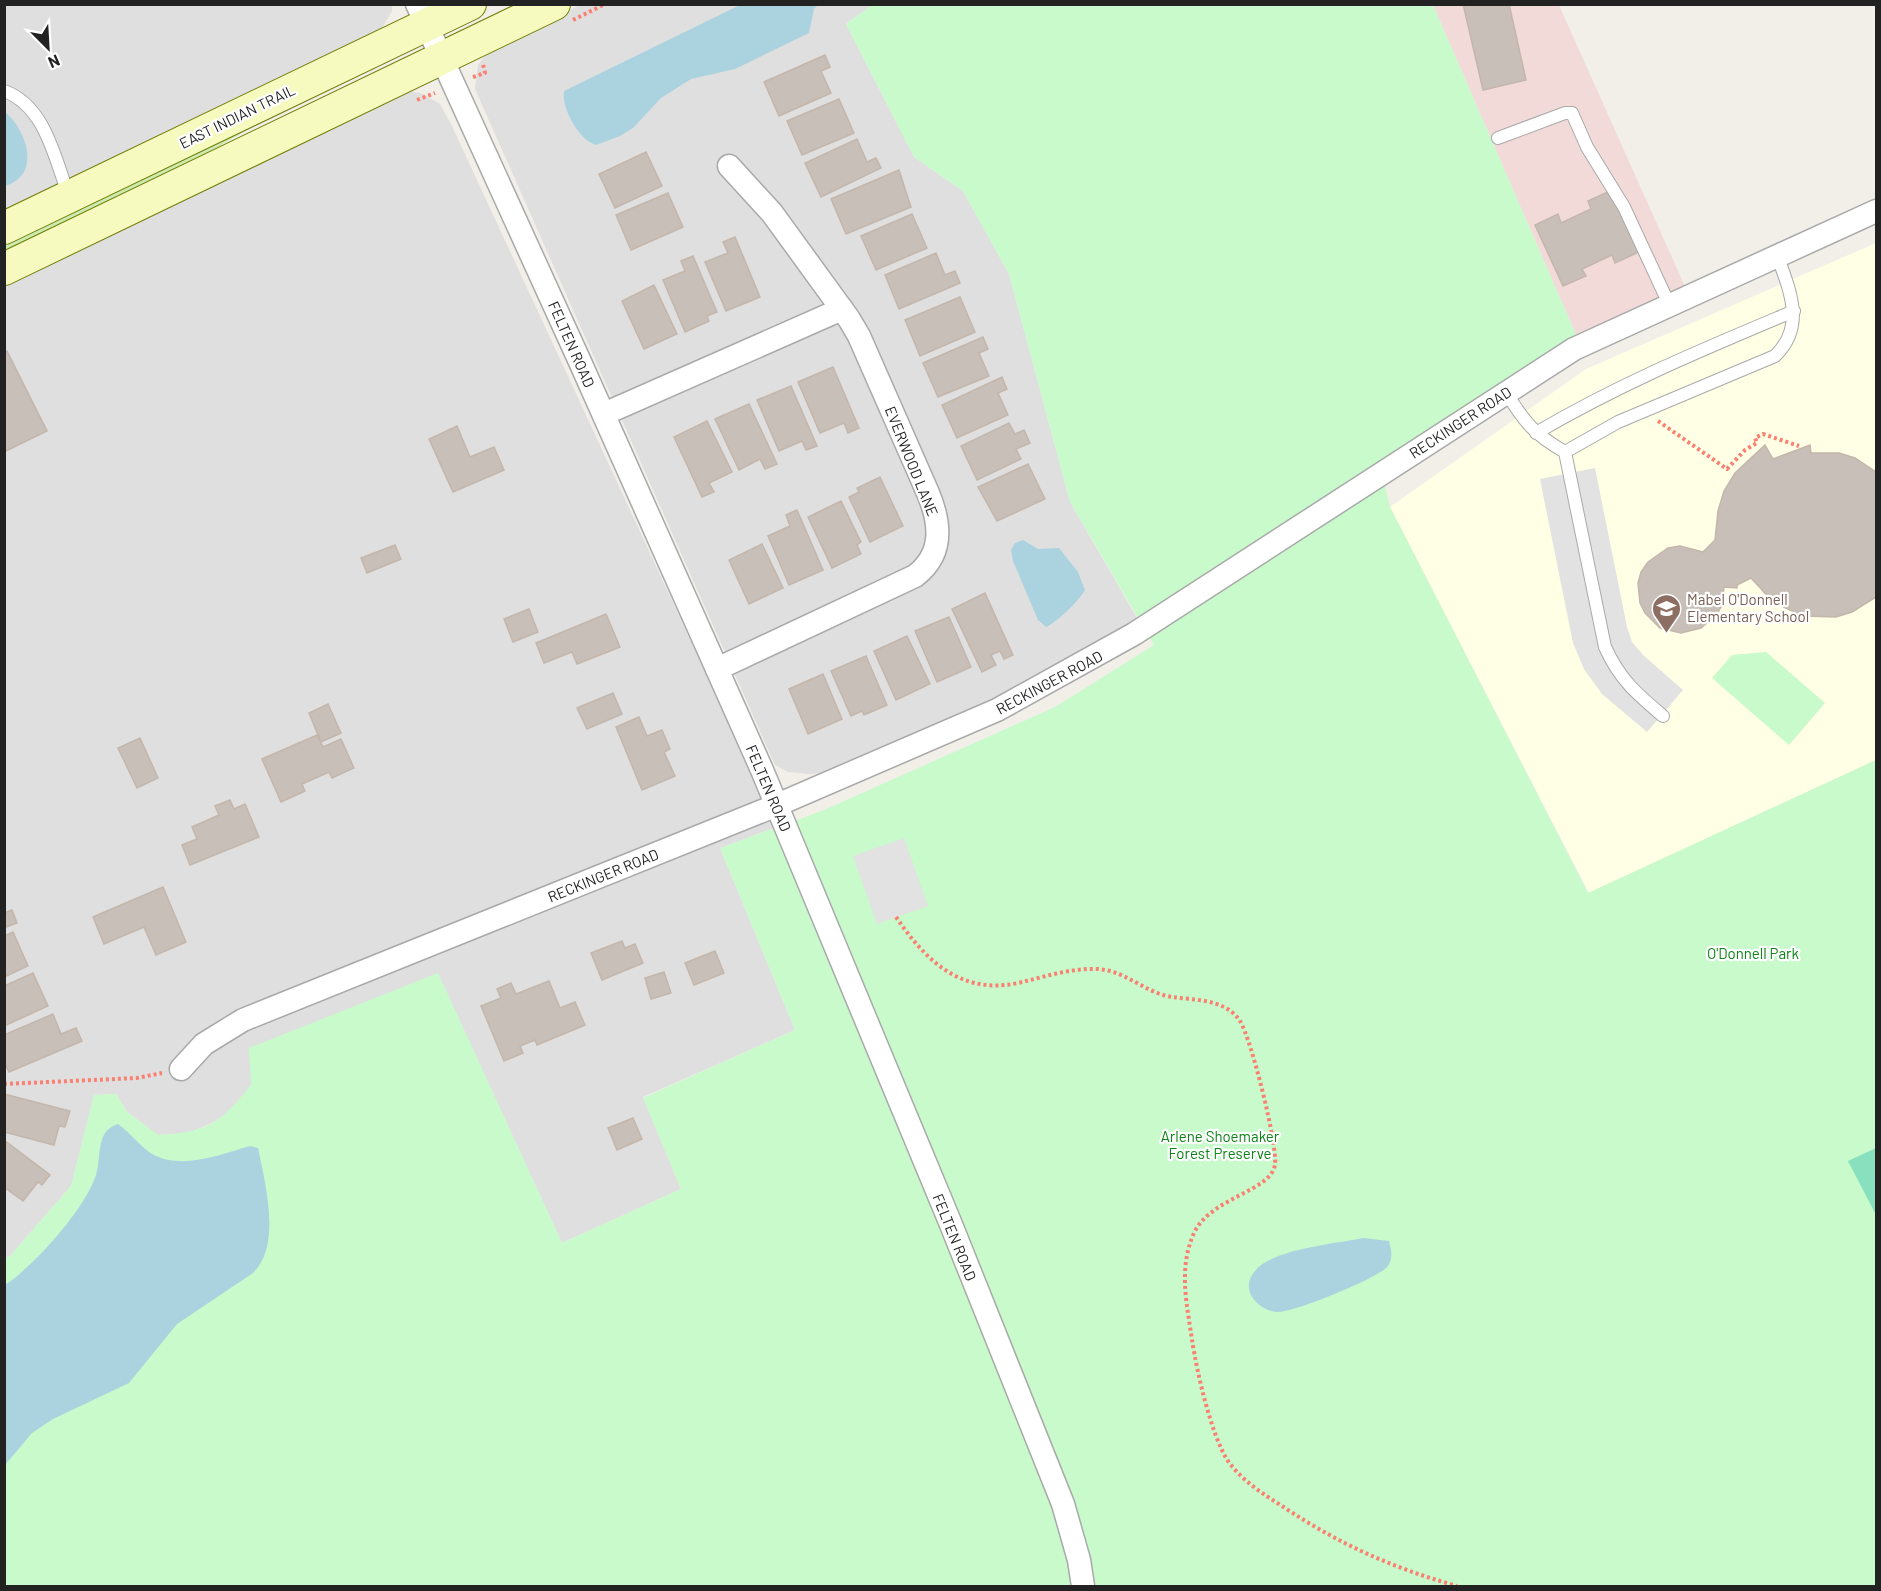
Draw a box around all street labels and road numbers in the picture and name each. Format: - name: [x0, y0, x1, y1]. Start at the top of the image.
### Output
- street label: EAST INDIAN TRAIL: [176, 80, 298, 152]
- street label: FELTEN ROAD: [545, 298, 599, 390]
- street label: RECKINGER ROAD: [1406, 382, 1514, 462]
- street label: EVERWOOD LANE: [882, 403, 942, 519]
- street label: RECKINGER ROAD: [993, 646, 1105, 718]
- street label: FELTEN ROAD: [743, 742, 795, 834]
- street label: RECKINGER ROAD: [545, 845, 661, 905]
- street label: FELTEN ROAD: [929, 1191, 981, 1283]

